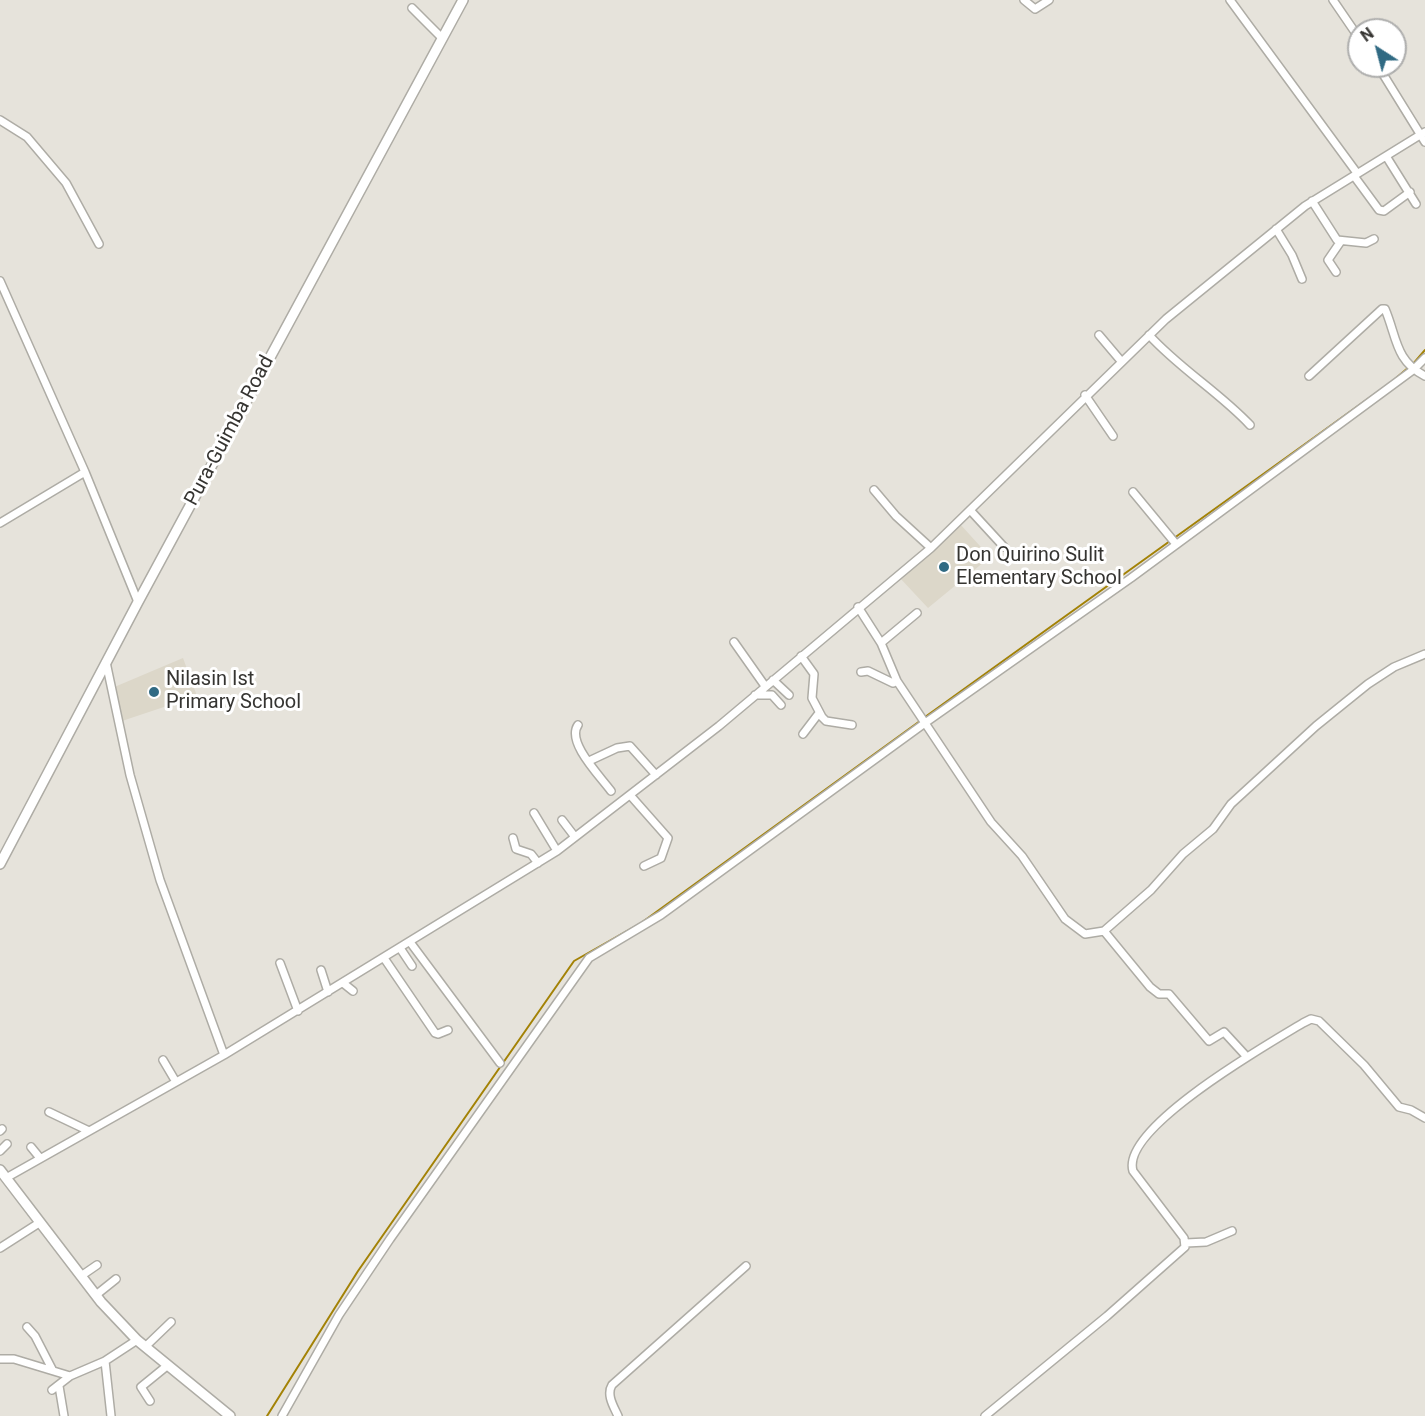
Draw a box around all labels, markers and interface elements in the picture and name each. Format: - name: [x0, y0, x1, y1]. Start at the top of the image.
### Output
- north arrow: [1347, 18, 1407, 78]
- text: N: [1357, 24, 1377, 46]
- street label: Pura-Guimba Road: [180, 352, 280, 510]
- place label: Don Quirino Sulit Elementary School: [956, 544, 1122, 591]
- marker: Don Quirino Sulit Elementary School: [937, 560, 951, 574]
- place label: Nilasin Ist Primary School: [166, 668, 301, 715]
- marker: Nilasin Ist Primary School: [147, 685, 161, 699]

